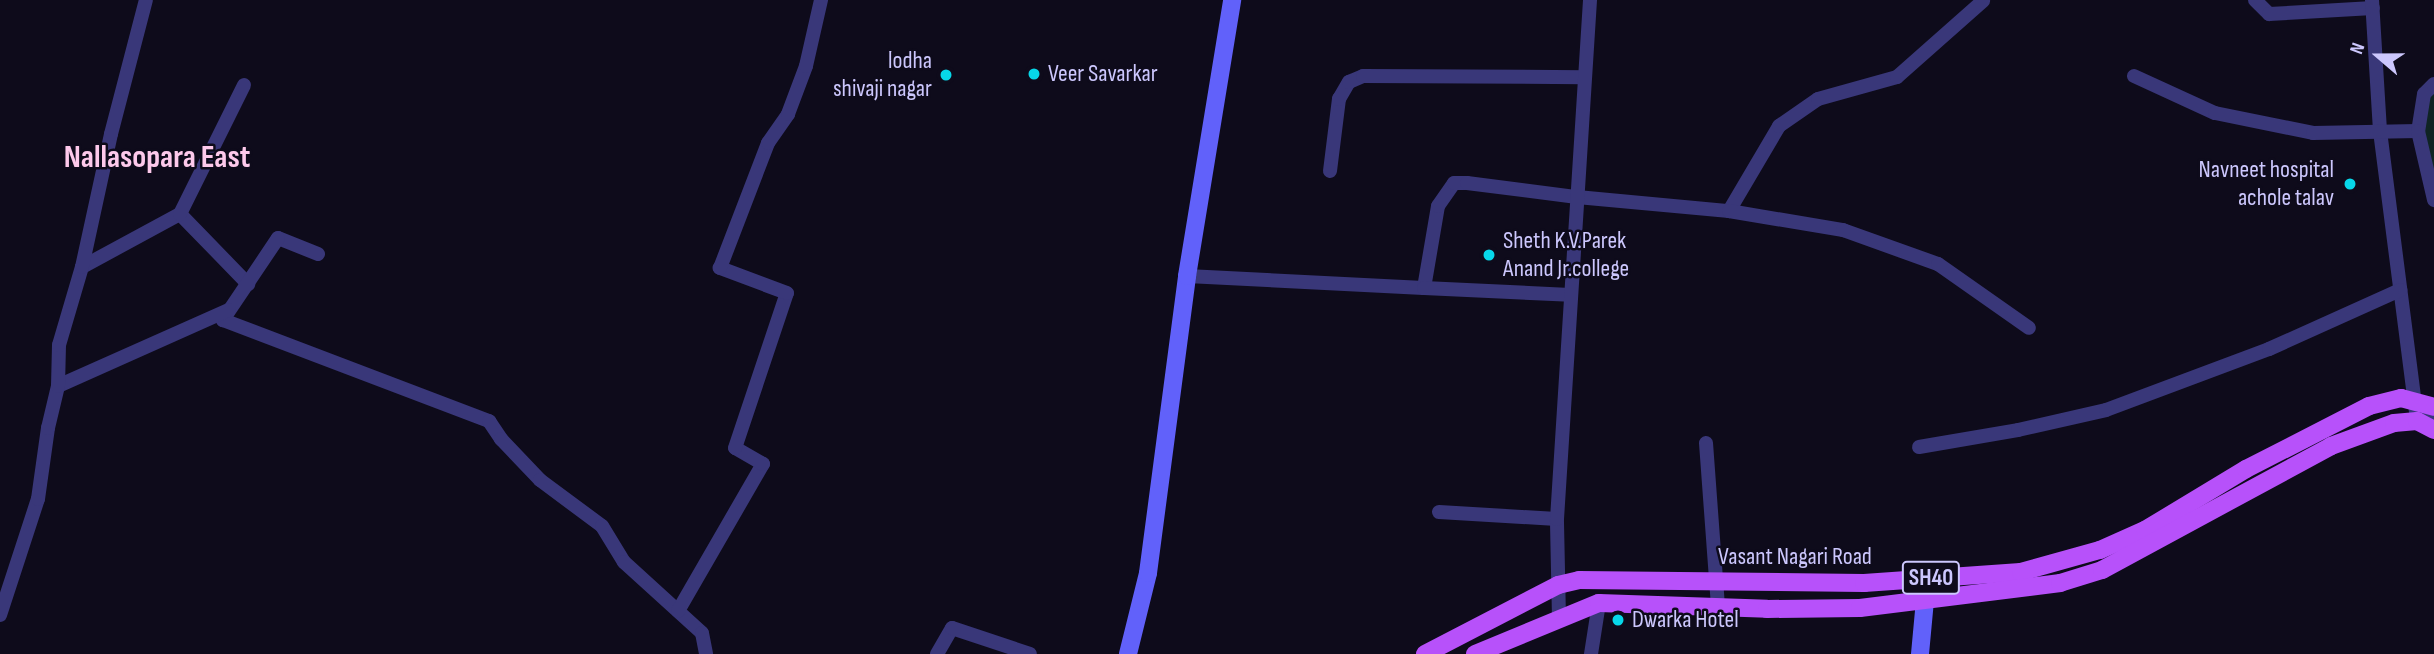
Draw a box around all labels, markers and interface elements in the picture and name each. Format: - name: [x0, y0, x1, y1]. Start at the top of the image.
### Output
- north arrow: [2343, 21, 2413, 91]
- text: N: [2345, 40, 2370, 57]
- place label: lodha shivaji nagar: [833, 47, 932, 103]
- place label: Veer Savarkar: [1048, 60, 1158, 88]
- marker: Veer Savarkar: [1026, 66, 1042, 82]
- marker: lodha shivaji nagar: [938, 67, 954, 83]
- district label: Nallasopara East: [64, 139, 250, 177]
- place label: Navneet hospital achole talav: [2199, 156, 2334, 212]
- marker: Navneet hospital achole talav: [2340, 174, 2360, 194]
- place label: Sheth K.V.Parek Anand Jr.college: [1503, 227, 1629, 283]
- marker: Sheth K.V.Parek Anand Jr.college: [1481, 247, 1497, 263]
- street label: Vasant Nagari Road: [1718, 543, 1872, 571]
- road number: SH40: [1901, 558, 1961, 598]
- place label: Dwarka Hotel: [1632, 606, 1739, 634]
- marker: Dwarka Hotel: [1610, 612, 1626, 628]

